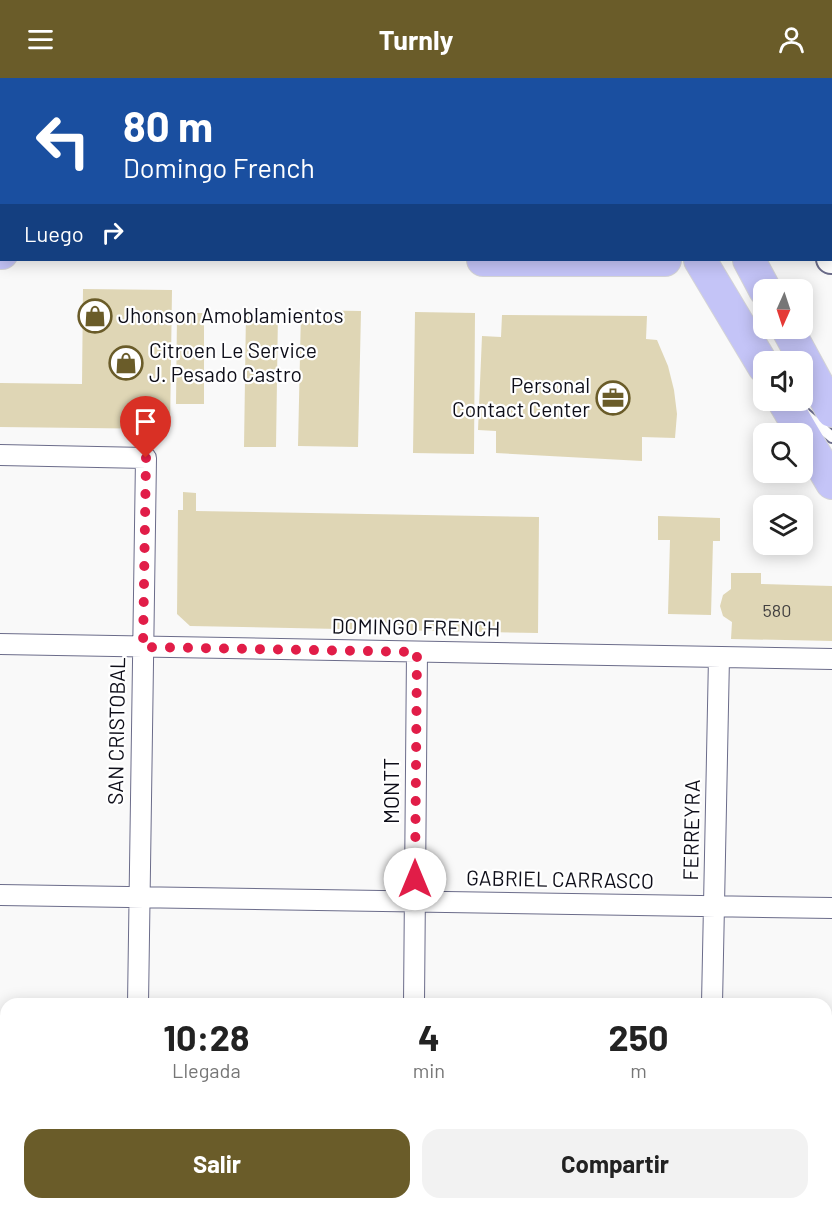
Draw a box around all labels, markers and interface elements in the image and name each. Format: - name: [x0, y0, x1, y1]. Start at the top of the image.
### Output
- icon: menu: [24, 23, 57, 56]
- text: Turnly: [379, 23, 453, 55]
- icon: person: [775, 23, 808, 56]
- text: 80 m: [123, 100, 213, 150]
- icon: left: [24, 102, 102, 180]
- text: Domingo French: [123, 151, 315, 183]
- icon: right: [96, 216, 129, 249]
- text: Luego: [24, 220, 84, 246]
- north arrow: [753, 279, 813, 339]
- map controls: [753, 279, 813, 555]
- shop icon: Jhonson Amoblamientos: [77, 298, 113, 334]
- place label: Jhonson Amoblamientos: [118, 302, 344, 327]
- place label: Citroen Le Service J. Pesado Castro: [149, 337, 317, 386]
- shop icon: Citroen Le Service J. Pesado Castro: [108, 345, 144, 381]
- button: sound: [753, 351, 813, 411]
- place label: Personal Contact Center: [452, 372, 590, 421]
- office icon: Personal Contact Center: [595, 380, 631, 416]
- pin: [120, 396, 171, 458]
- icon: arrive: [129, 405, 162, 438]
- button: search: [753, 423, 813, 483]
- button: layers: [753, 495, 813, 555]
- house number: 580: [763, 599, 791, 621]
- street label: DOMINGO FRENCH: [331, 613, 501, 640]
- street label: SAN CRISTOBAL: [102, 657, 129, 805]
- street label: MONTT: [378, 758, 403, 824]
- street label: FERREYRA: [677, 779, 704, 881]
- position arrow: [383, 847, 447, 911]
- street label: GABRIEL CARRASCO: [466, 864, 654, 893]
- text: 10:28: [163, 1015, 249, 1058]
- text: 4: [418, 1015, 440, 1058]
- text: 250: [609, 1015, 669, 1058]
- text: Llegada: [172, 1058, 241, 1082]
- text: min: [413, 1058, 445, 1082]
- text: m: [630, 1058, 647, 1082]
- button: Salir: [24, 1129, 410, 1198]
- button: Compartir: [422, 1129, 808, 1198]

